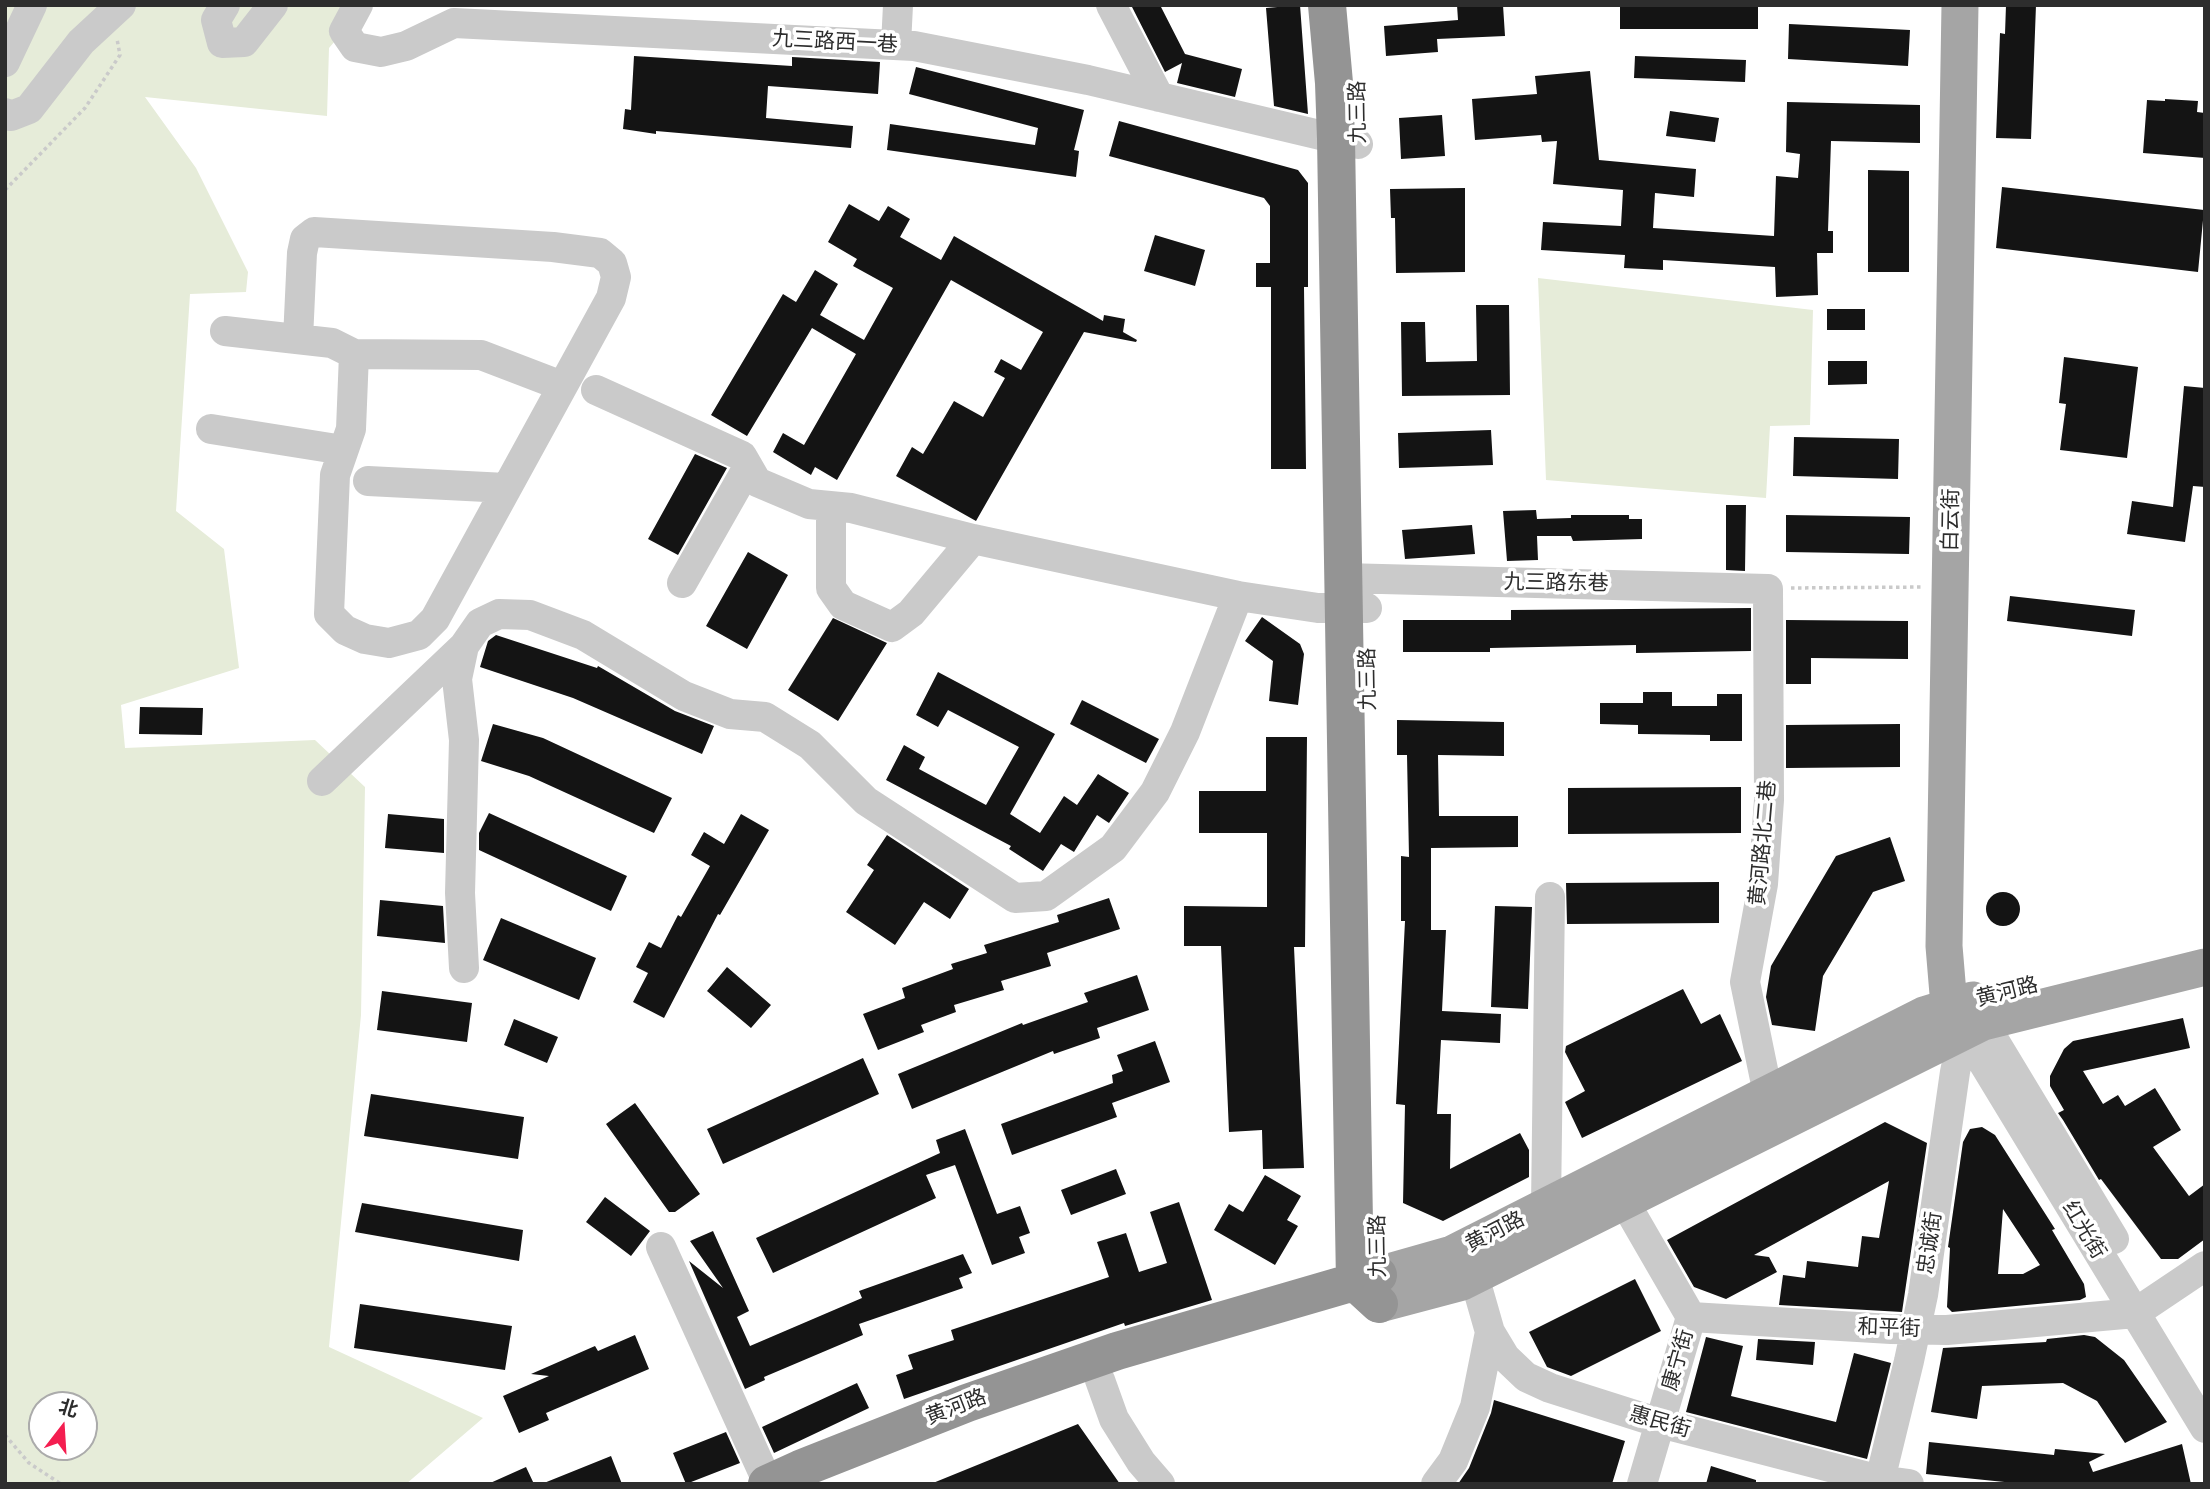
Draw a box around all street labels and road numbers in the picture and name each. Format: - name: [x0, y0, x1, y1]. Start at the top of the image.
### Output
- street label: 九三路西一巷: [771, 26, 899, 58]
- street label: 九三路: [1345, 80, 1371, 144]
- street label: 白云街: [1938, 488, 1964, 552]
- street label: 九三路东巷: [1503, 569, 1609, 597]
- street label: 九三路: [1355, 647, 1381, 711]
- street label: 黄河路北二巷: [1745, 779, 1781, 907]
- street label: 黄河路: [1973, 972, 2041, 1012]
- street label: 红光街: [2057, 1197, 2111, 1263]
- street label: 黄河路: [1461, 1206, 1529, 1258]
- street label: 忠诚街: [1913, 1210, 1947, 1276]
- street label: 九三路: [1365, 1214, 1391, 1278]
- street label: 和平街: [1857, 1314, 1921, 1342]
- street label: 康宁街: [1657, 1326, 1699, 1394]
- street label: 黄河路: [922, 1384, 990, 1430]
- street label: 惠民街: [1626, 1401, 1694, 1443]

